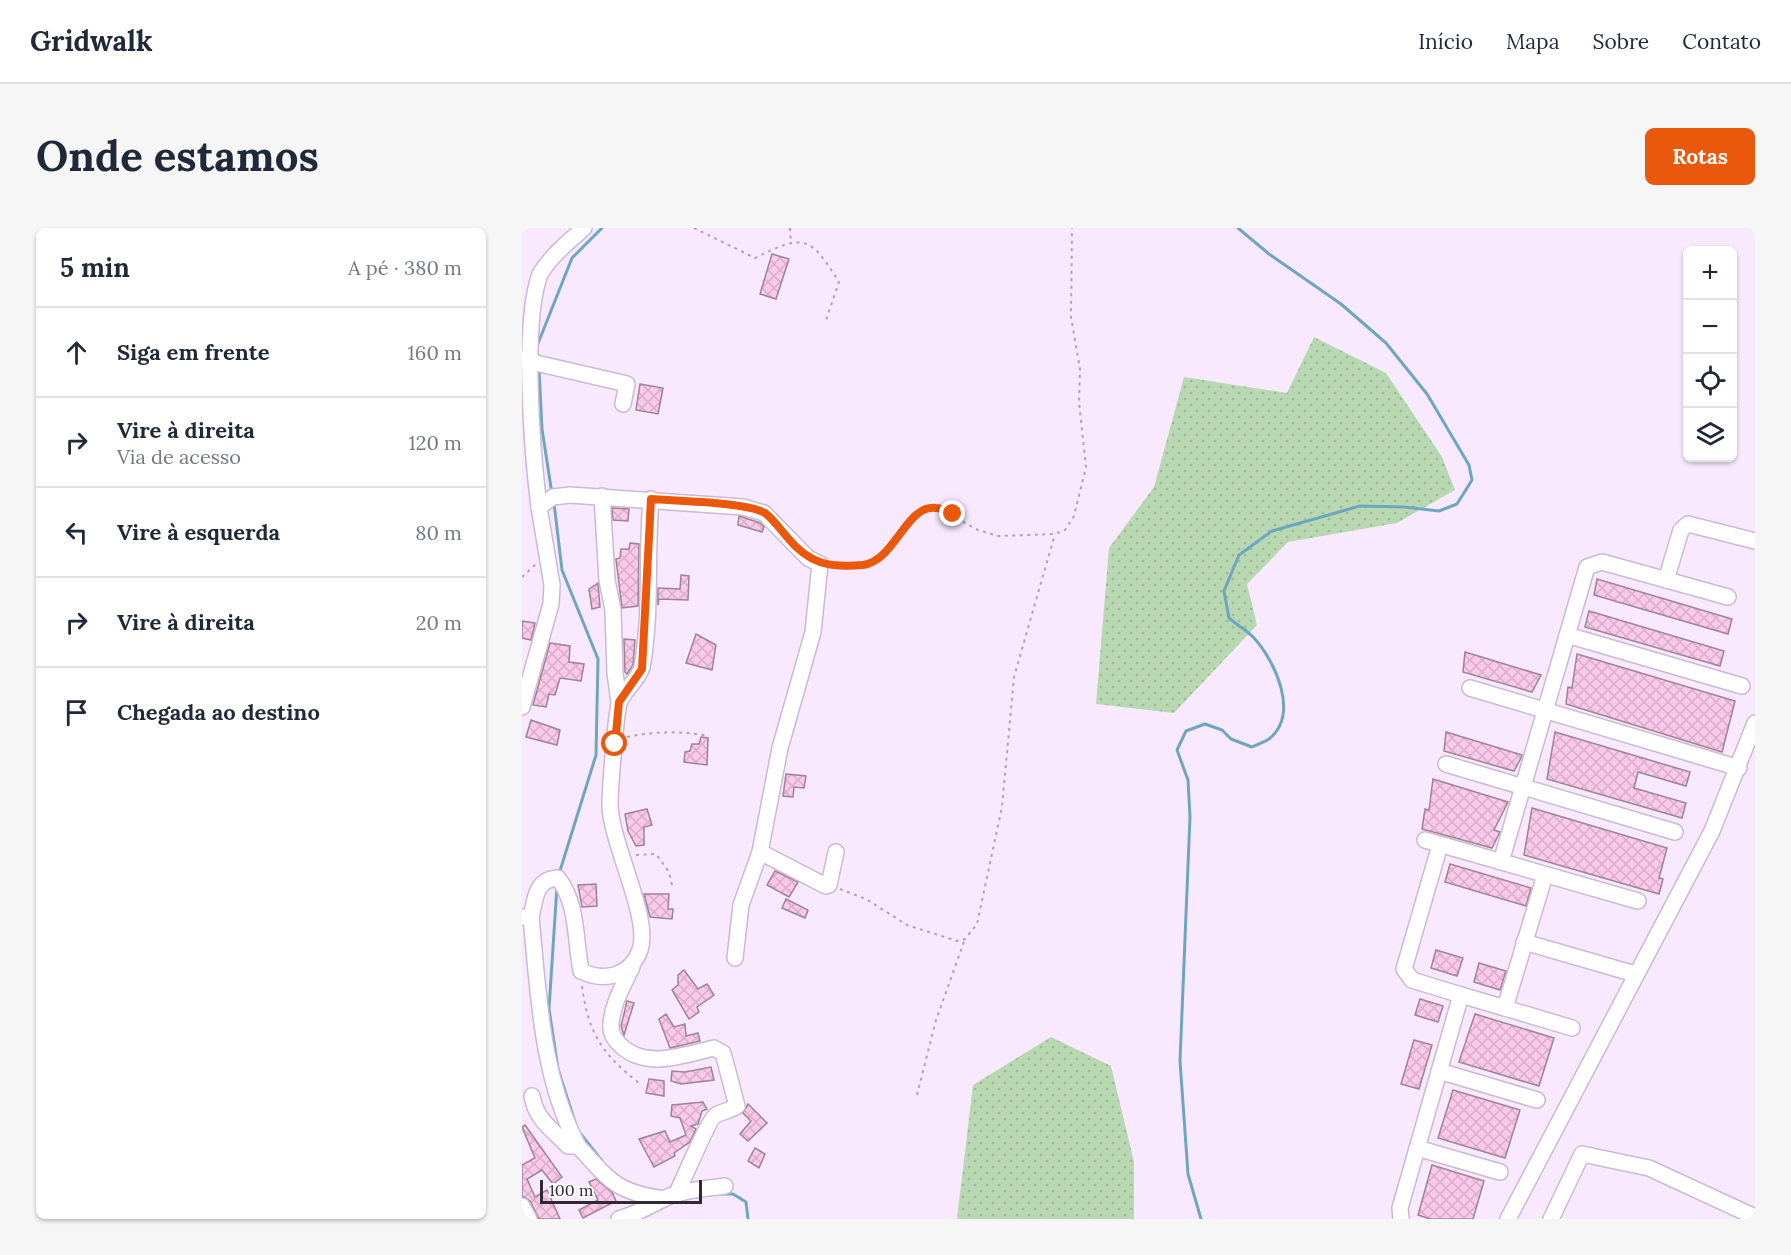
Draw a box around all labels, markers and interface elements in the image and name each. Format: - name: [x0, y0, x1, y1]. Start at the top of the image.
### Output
- text: Gridwalk: [30, 23, 153, 59]
- text: Início: [1418, 28, 1473, 55]
- text: Mapa: [1506, 28, 1560, 55]
- text: Sobre: [1593, 28, 1649, 55]
- text: Contato: [1682, 28, 1761, 55]
- button: Rotas: [1645, 128, 1755, 185]
- text: Onde estamos: [36, 129, 319, 183]
- map controls: [1683, 246, 1737, 462]
- button: +: [1683, 246, 1737, 300]
- text: 5 min: [60, 251, 130, 284]
- text: A pé · 380 m: [348, 255, 462, 280]
- button: −: [1683, 300, 1737, 354]
- icon: ahead: [60, 336, 93, 369]
- text: Siga em frente: [117, 338, 270, 366]
- text: 160 m: [408, 340, 462, 365]
- button: locate: [1683, 354, 1737, 408]
- button: layers: [1683, 408, 1737, 462]
- text: Vire à direita: [117, 416, 255, 444]
- icon: right: [60, 426, 93, 459]
- text: 120 m: [408, 430, 462, 455]
- text: Via de acesso: [117, 444, 241, 469]
- route end: [939, 500, 965, 526]
- icon: left: [60, 516, 93, 549]
- text: Vire à esquerda: [117, 518, 280, 546]
- text: 80 m: [415, 520, 462, 545]
- icon: right: [60, 606, 93, 639]
- text: Vire à direita: [117, 608, 255, 636]
- text: 20 m: [416, 610, 462, 635]
- icon: arrive: [60, 696, 93, 729]
- text: Chegada ao destino: [117, 698, 320, 726]
- route start: [601, 730, 627, 756]
- scale bar: [540, 1177, 702, 1204]
- text: 100 m: [549, 1180, 593, 1200]

